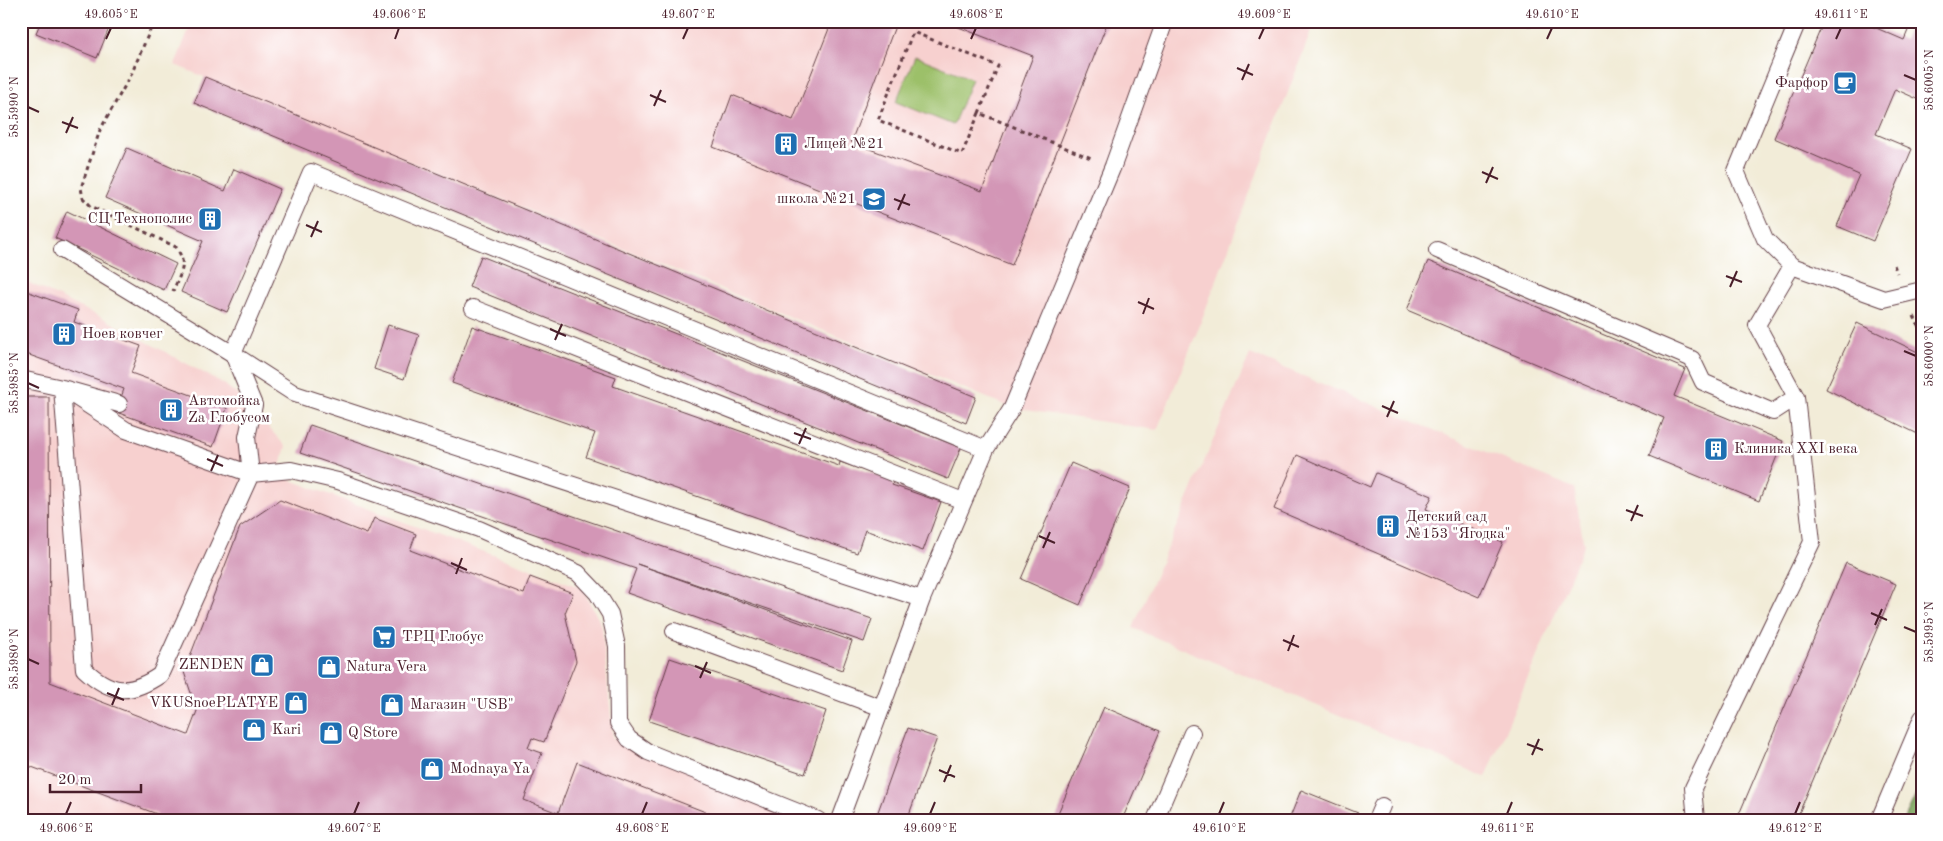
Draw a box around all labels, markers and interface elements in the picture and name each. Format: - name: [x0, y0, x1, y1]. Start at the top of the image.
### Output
- text: 49.605°E: [84, 8, 138, 21]
- text: 49.606°E: [372, 9, 426, 21]
- text: 49.607°E: [661, 9, 715, 21]
- text: 49.608°E: [949, 9, 1003, 21]
- text: 49.609°E: [1237, 9, 1291, 21]
- text: 49.610°E: [1525, 9, 1579, 21]
- text: 49.611°E: [1814, 9, 1868, 21]
- text: 58.6005°N: [1923, 49, 1936, 111]
- cafe icon: Фарфор: [1832, 70, 1858, 96]
- text: 58.5990°N: [8, 76, 21, 138]
- place label: Фарфор: [1775, 76, 1828, 91]
- building icon: Лицей №21: [773, 131, 799, 157]
- place label: Лицей №21: [804, 137, 885, 152]
- school or university icon: школа №21: [861, 186, 887, 212]
- place label: школа №21: [777, 192, 856, 207]
- building icon: СЦ Технополис: [197, 206, 223, 232]
- place label: СЦ Технополис: [88, 212, 192, 227]
- building icon: Ноев ковчег: [51, 321, 77, 347]
- text: 58.6000°N: [1923, 325, 1936, 387]
- place label: Ноев ковчег: [82, 327, 163, 342]
- text: 58.5985°N: [8, 352, 21, 414]
- place label: Автомойка Za Глобусом: [188, 394, 270, 426]
- building icon: Автомойка Za Глобусом: [158, 397, 184, 423]
- building icon: Клиника XXI века: [1703, 436, 1729, 462]
- place label: Клиника XXI века: [1734, 442, 1858, 457]
- place label: Детский сад №153 "Ягодка": [1406, 510, 1510, 542]
- building icon: Детский сад №153 "Ягодка": [1375, 513, 1401, 539]
- text: 58.5995°N: [1923, 601, 1936, 663]
- supermarket icon: ТРЦ Глобус: [371, 624, 397, 650]
- text: 58.5980°N: [8, 628, 21, 690]
- place label: ТРЦ Глобус: [402, 630, 484, 645]
- shop icon: ZENDEN: [249, 652, 275, 678]
- shop icon: Natura Vera: [316, 654, 342, 680]
- place label: ZENDEN: [179, 658, 244, 673]
- place label: Natura Vera: [346, 660, 427, 675]
- shop icon: VKUSnoePLATYE: [283, 690, 309, 716]
- shop icon: Магазин "USB": [379, 692, 405, 718]
- place label: VKUSnoePLATYE: [149, 696, 278, 711]
- place label: Магазин "USB": [410, 698, 514, 713]
- shop icon: Kari: [241, 717, 267, 743]
- shop icon: Q Store: [318, 720, 344, 746]
- place label: Kari: [272, 723, 301, 738]
- place label: Q Store: [348, 726, 398, 741]
- shop icon: Modnaya Ya: [419, 756, 445, 782]
- scale bar: [50, 761, 141, 793]
- place label: Modnaya Ya: [450, 762, 530, 777]
- text: 20 m: [58, 773, 92, 788]
- text: 49.606°E: [39, 823, 93, 835]
- text: 49.607°E: [327, 823, 381, 835]
- text: 49.608°E: [615, 823, 669, 835]
- text: 49.609°E: [903, 823, 957, 835]
- text: 49.610°E: [1192, 823, 1246, 835]
- text: 49.611°E: [1480, 823, 1534, 835]
- text: 49.612°E: [1768, 823, 1822, 835]

